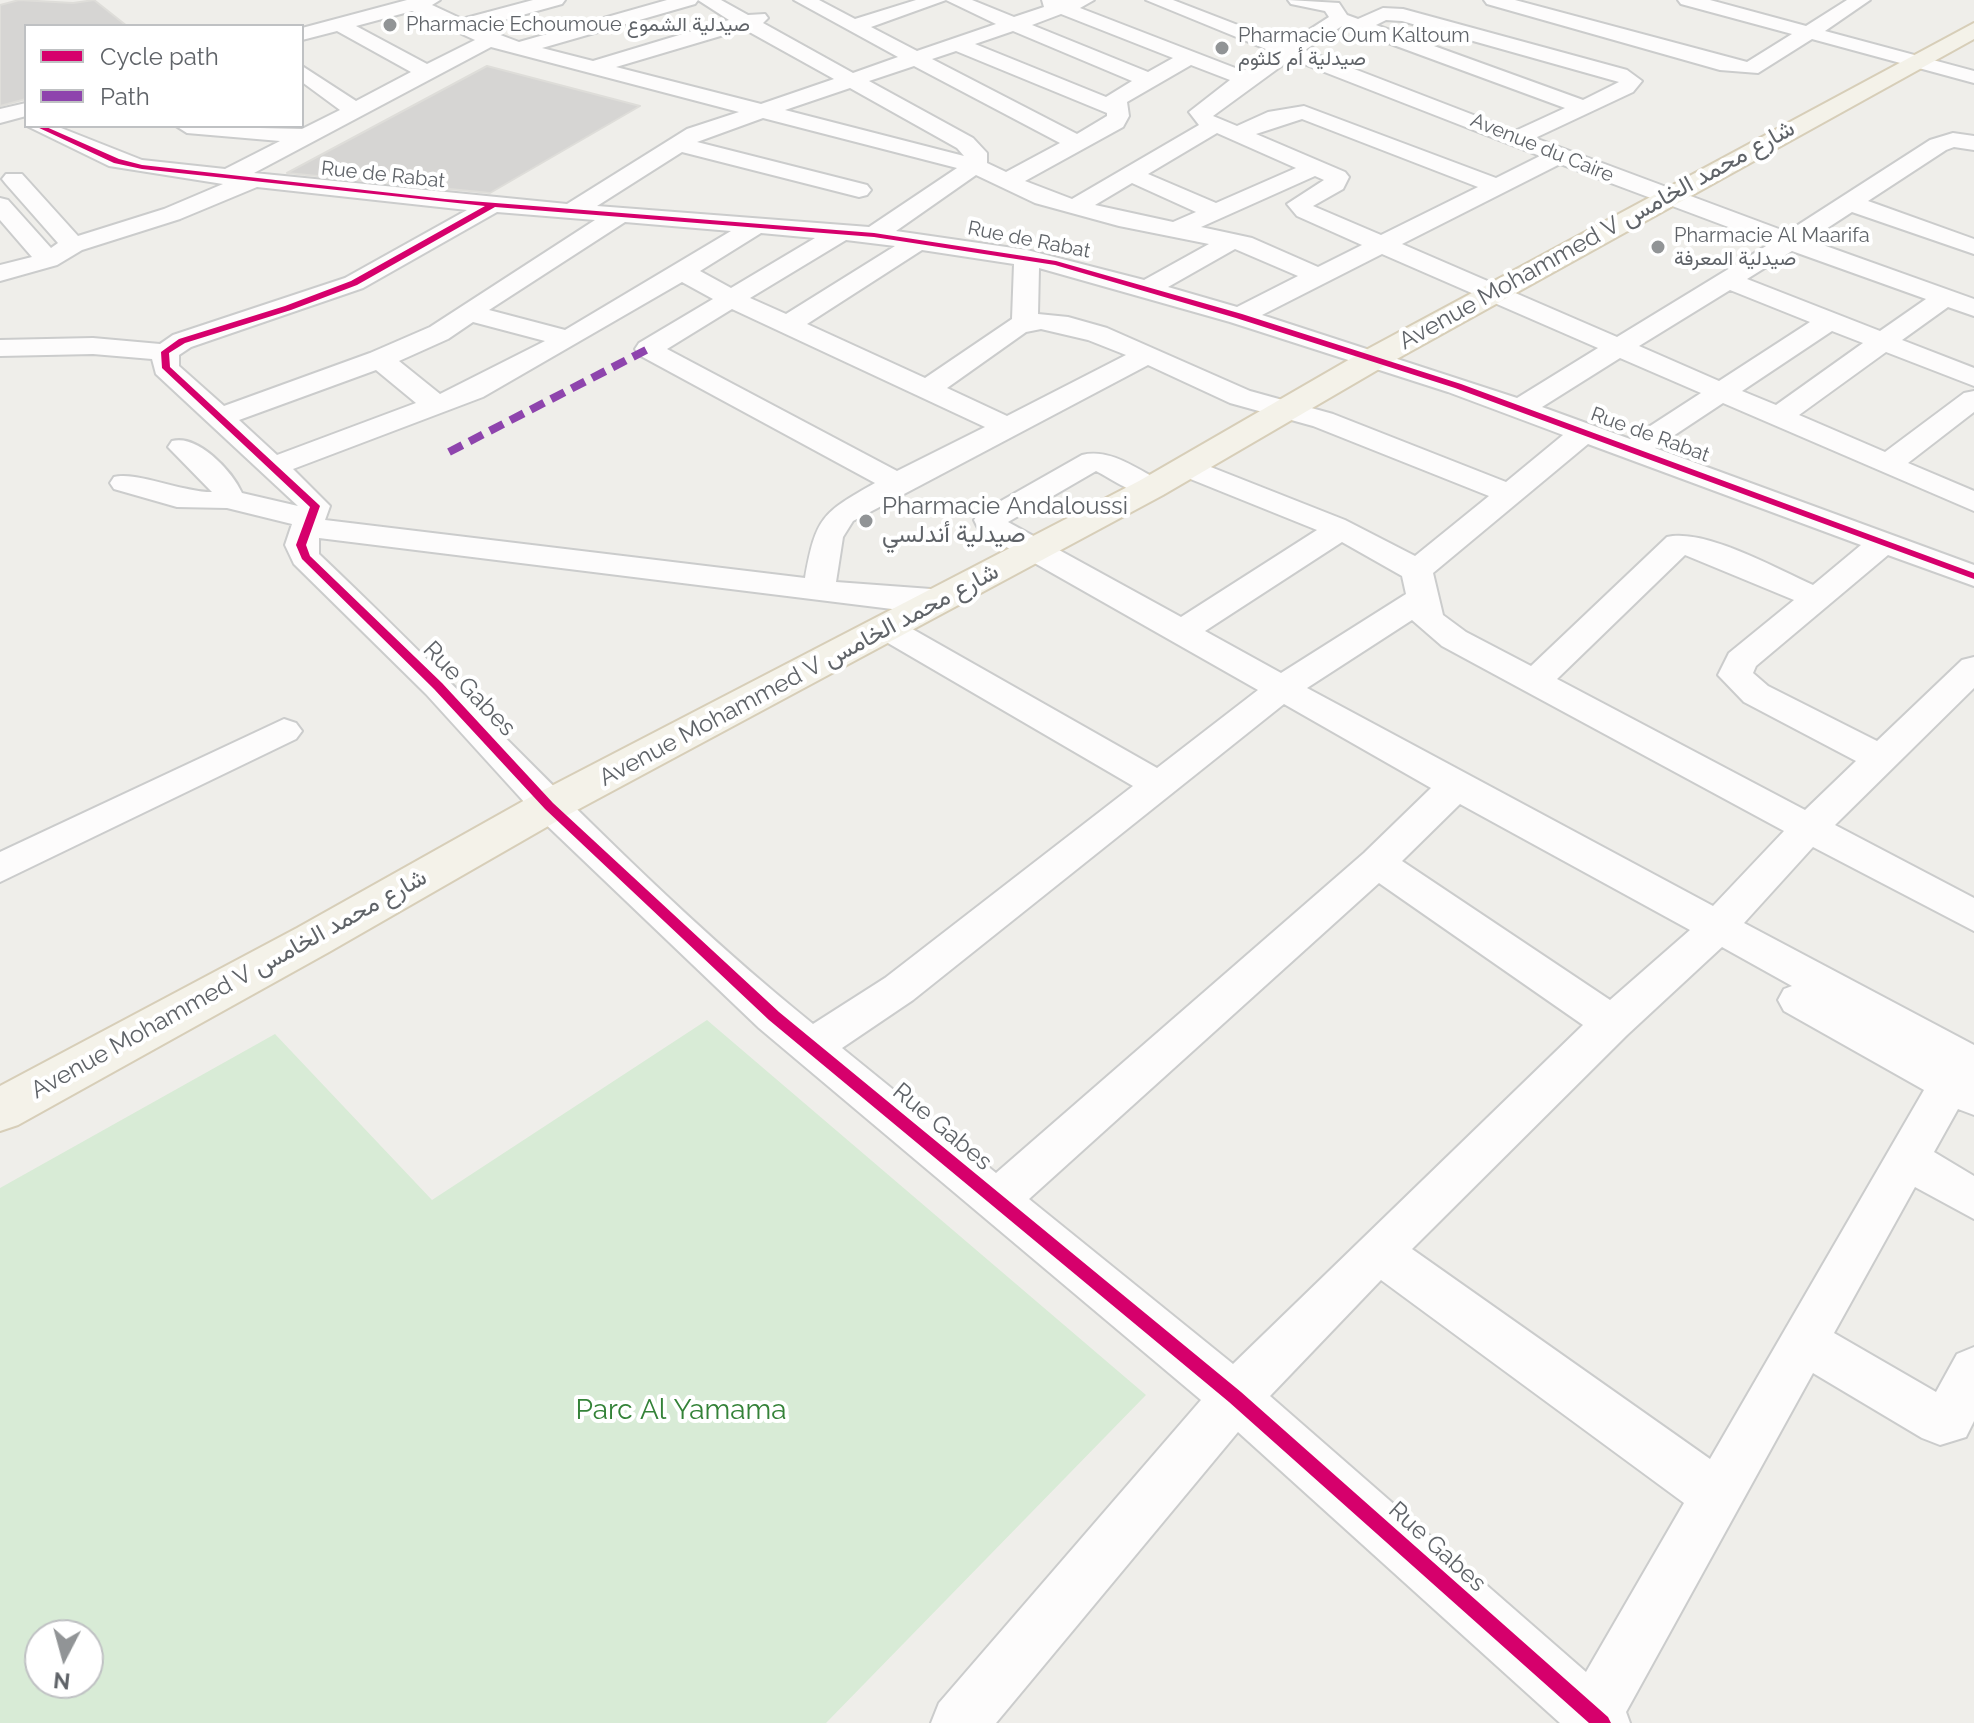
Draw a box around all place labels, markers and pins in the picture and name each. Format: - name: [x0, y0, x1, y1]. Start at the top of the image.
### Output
- place label: Pharmacie Echoumoue صيدلية الشموع: [406, 13, 750, 37]
- marker: Pharmacie Echoumoue صيدلية الشموع: [381, 16, 399, 34]
- place label: Pharmacie Oum Kaltoum صيدلية أم كلثوم: [1238, 24, 1470, 71]
- marker: Pharmacie Oum Kaltoum صيدلية أم كلثوم: [1213, 39, 1231, 57]
- place label: Pharmacie Al Maarifa صيدلية المعرفة: [1674, 224, 1870, 271]
- marker: Pharmacie Al Maarifa صيدلية المعرفة: [1649, 238, 1667, 256]
- place label: Pharmacie Andaloussi صيدلية أندلسي: [882, 493, 1128, 549]
- marker: Pharmacie Andaloussi صيدلية أندلسي: [857, 512, 875, 530]

